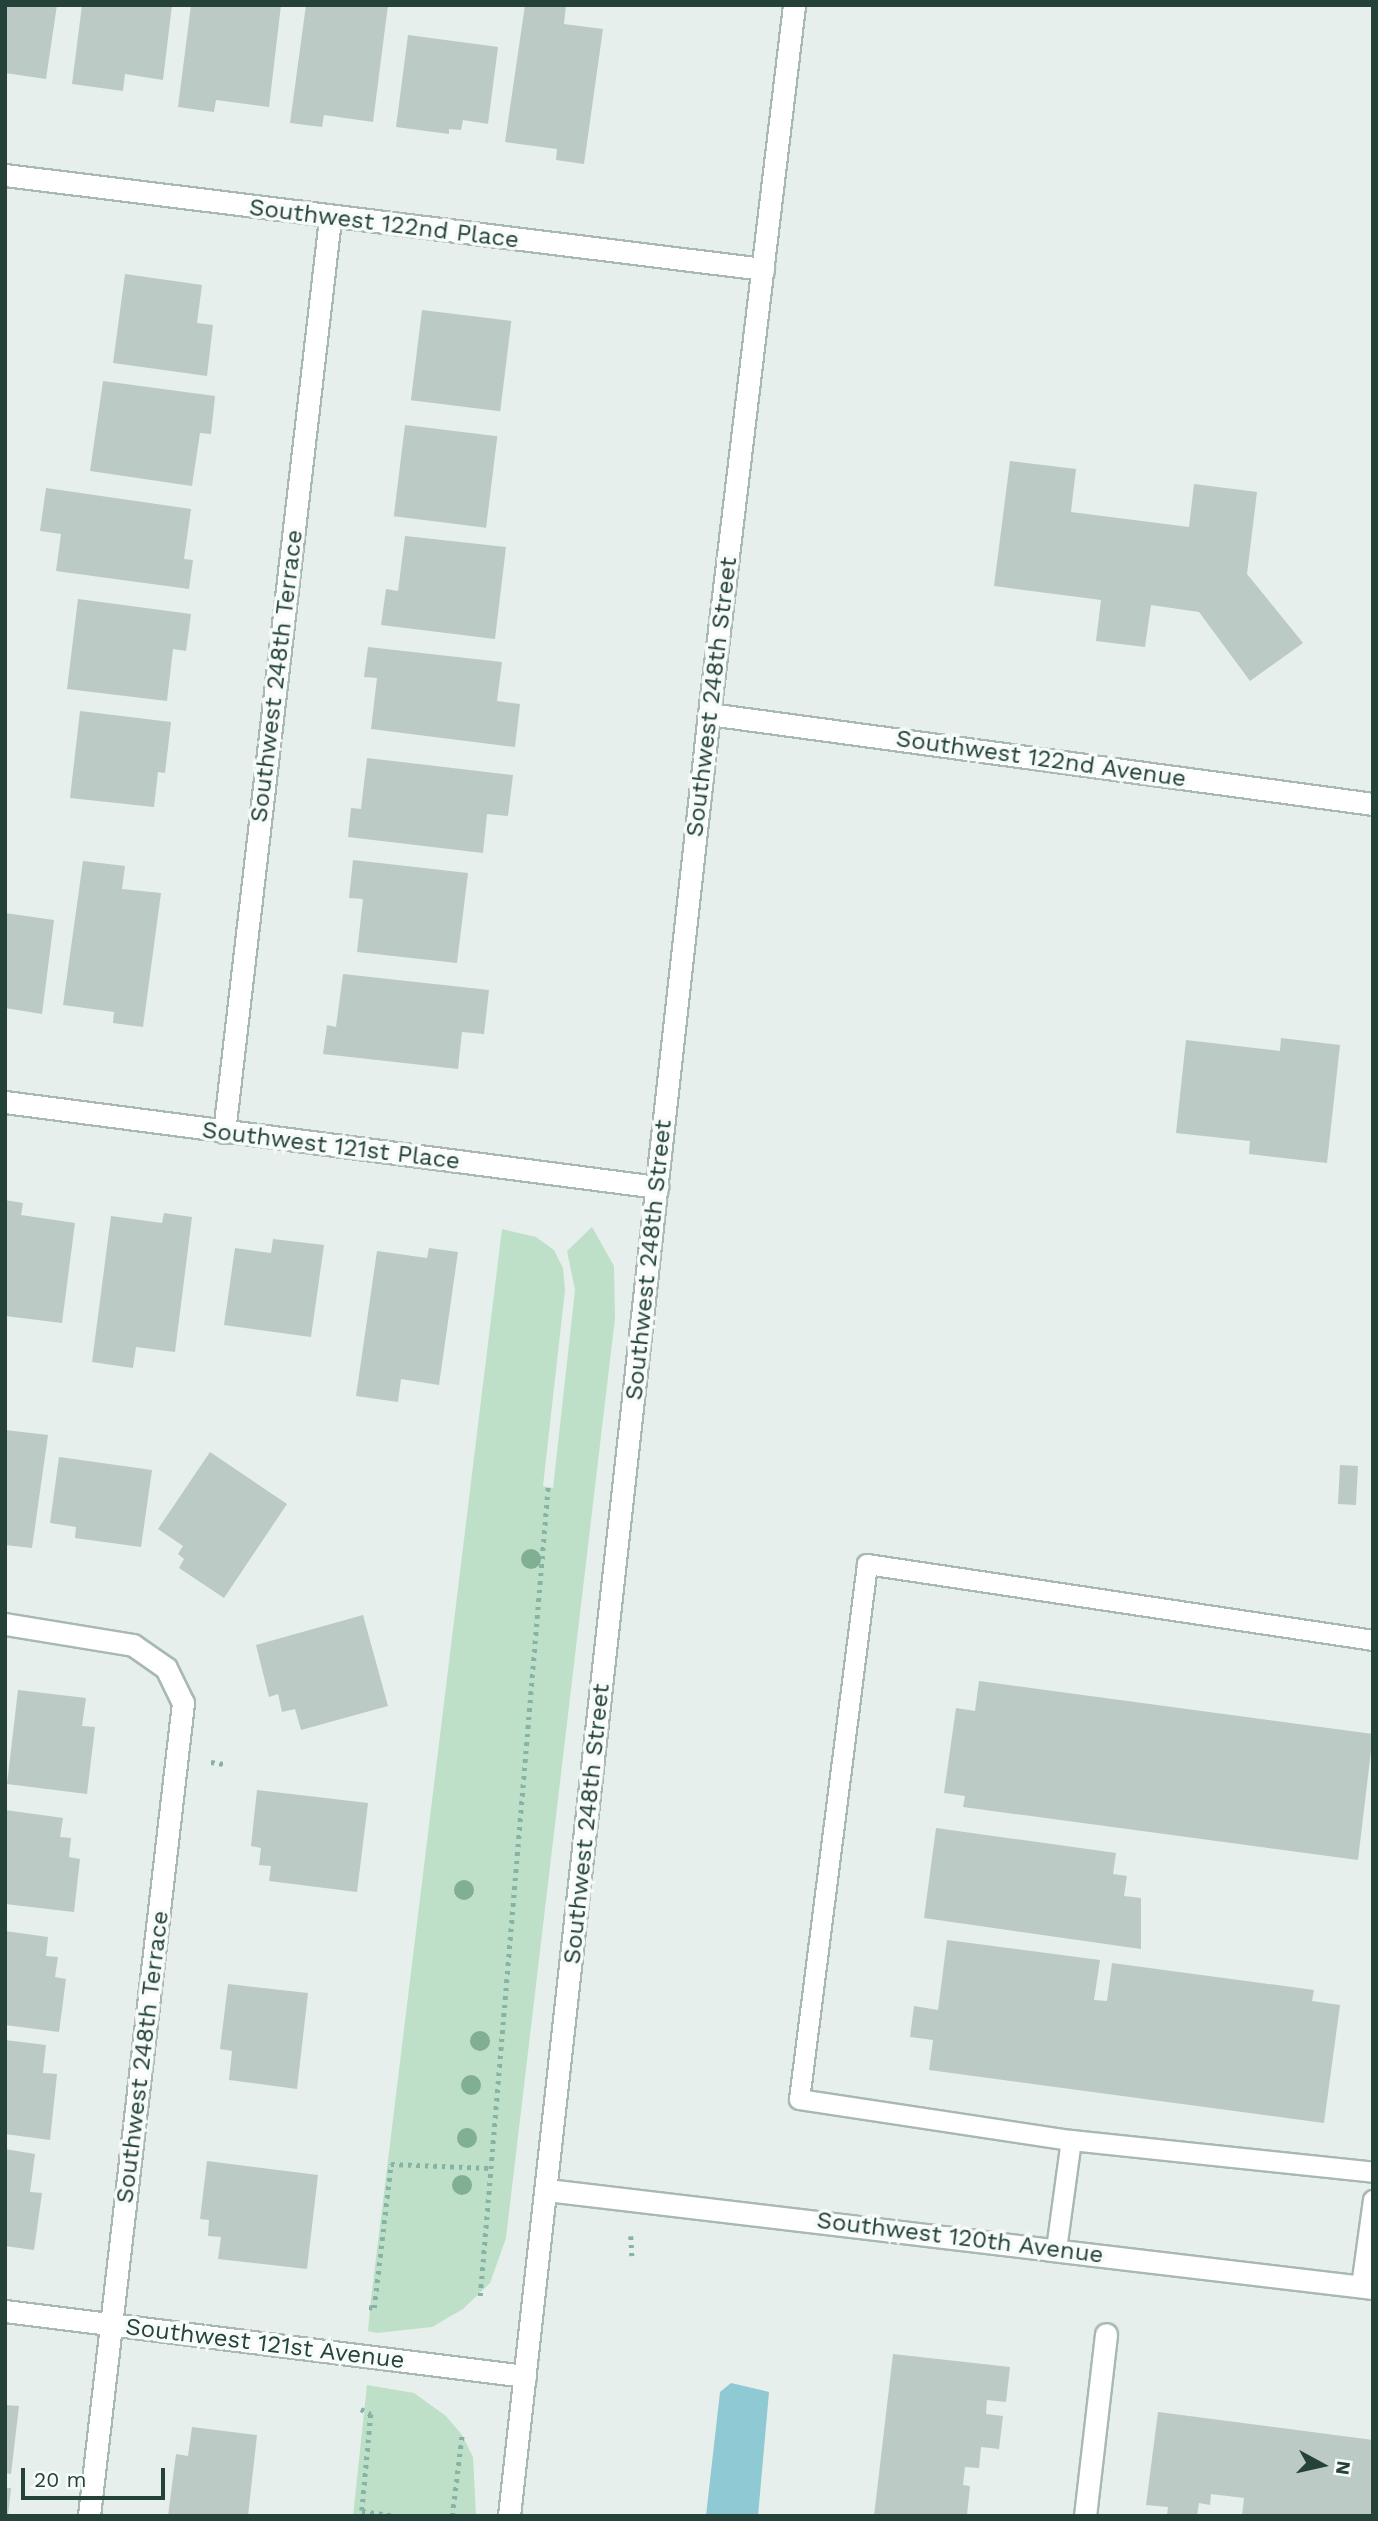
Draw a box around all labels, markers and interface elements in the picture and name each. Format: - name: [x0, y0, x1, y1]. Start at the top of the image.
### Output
- street label: Southwest 122nd Place: [247, 193, 521, 255]
- street label: Southwest 248th Terrace: [245, 528, 309, 824]
- street label: Southwest 248th Street: [681, 555, 743, 839]
- street label: Southwest 122nd Avenue: [893, 724, 1189, 794]
- street label: Southwest 121st Place: [200, 1116, 462, 1176]
- street label: Southwest 248th Street: [620, 1118, 678, 1402]
- street label: Southwest 248th Street: [558, 1682, 616, 1966]
- street label: Southwest 248th Terrace: [111, 1909, 175, 2205]
- street label: Southwest 120th Avenue: [814, 2206, 1106, 2270]
- street label: Southwest 121st Avenue: [123, 2313, 407, 2375]
- north arrow: [1287, 2430, 1357, 2500]
- scale bar: [24, 2454, 168, 2498]
- text: N: [1331, 2459, 1356, 2477]
- text: 20 m: [34, 2467, 86, 2492]

